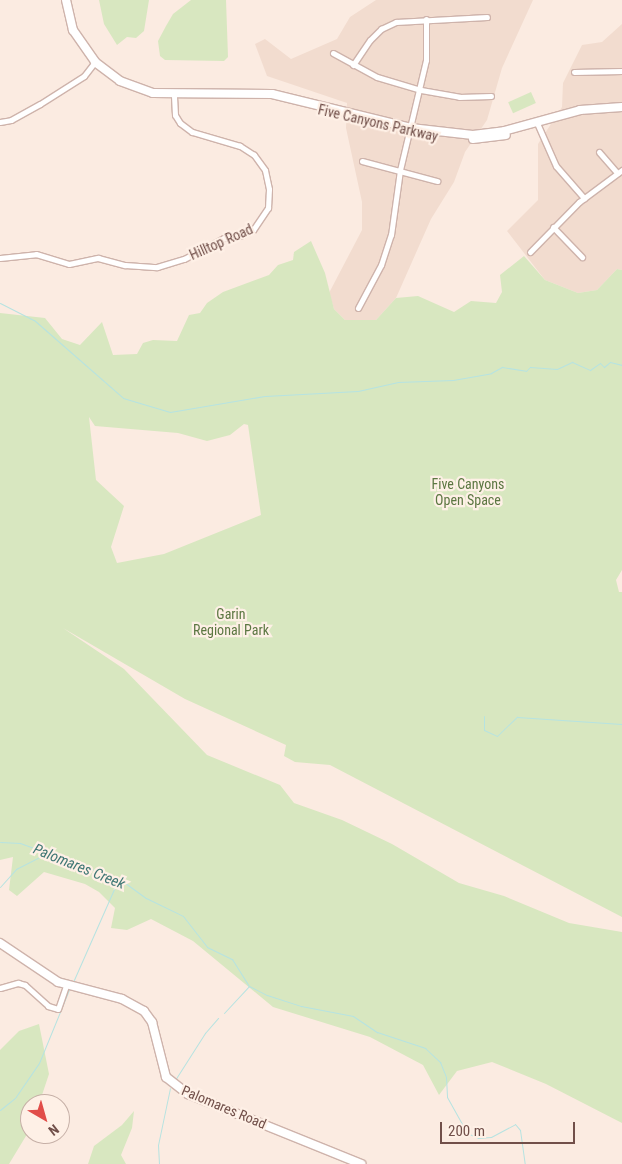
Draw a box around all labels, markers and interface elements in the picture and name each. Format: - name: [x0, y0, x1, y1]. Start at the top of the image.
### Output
- street label: Five Canyons Parkway: [316, 101, 440, 145]
- street label: Hilltop Road: [187, 221, 255, 263]
- park label: Five Canyons Open Space: [432, 476, 504, 508]
- park label: Garin Regional Park: [193, 606, 269, 638]
- water label: Palomares Creek: [30, 840, 128, 894]
- street label: Palomares Road: [179, 1082, 269, 1132]
- north arrow: [20, 1094, 70, 1144]
- scale bar: [442, 1112, 577, 1144]
- text: N: [45, 1121, 62, 1139]
- text: 200 m: [448, 1122, 485, 1140]

